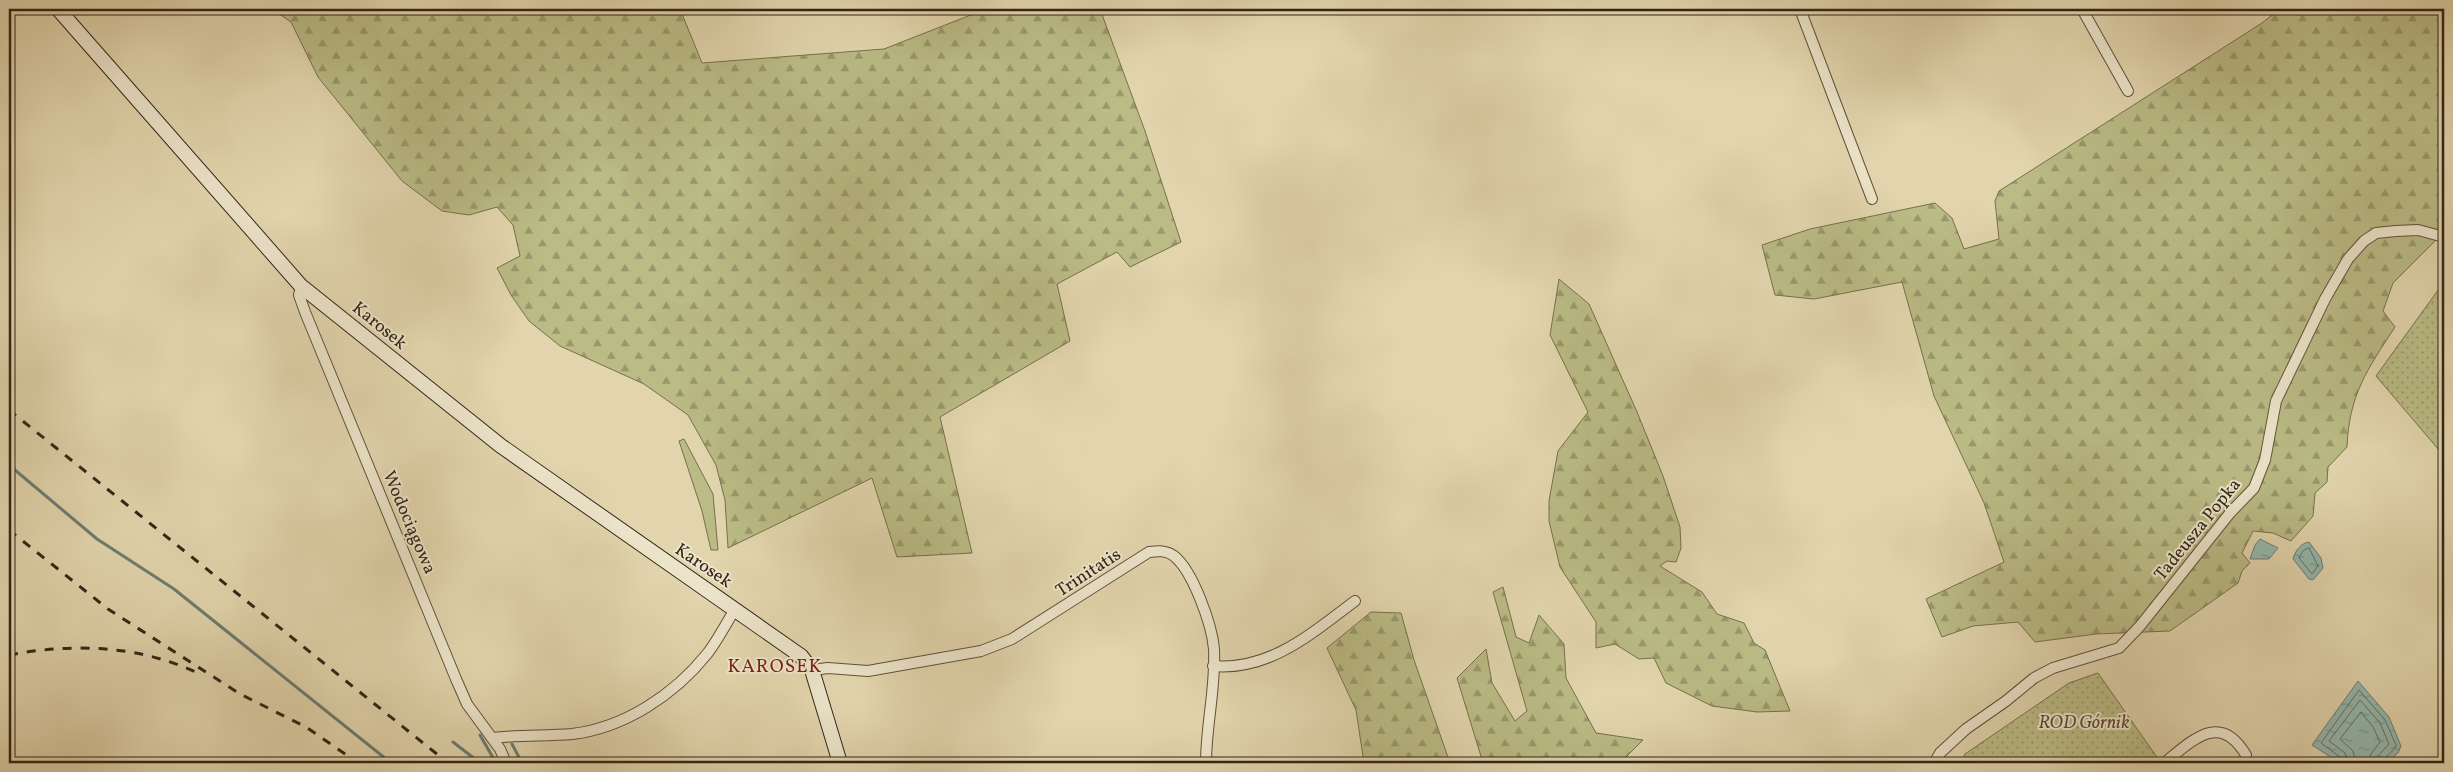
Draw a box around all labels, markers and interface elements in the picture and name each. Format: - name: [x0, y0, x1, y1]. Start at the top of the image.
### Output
- street label: Karosek: [346, 296, 412, 356]
- street label: Wodociągowa: [376, 467, 442, 578]
- street label: Tadeusza Popka: [2149, 473, 2247, 586]
- street label: Karosek: [669, 538, 737, 595]
- street label: Trinitatis: [1051, 543, 1126, 604]
- district label: KAROSEK: [728, 654, 822, 680]
- park label: ROD Górnik: [2038, 711, 2130, 736]

